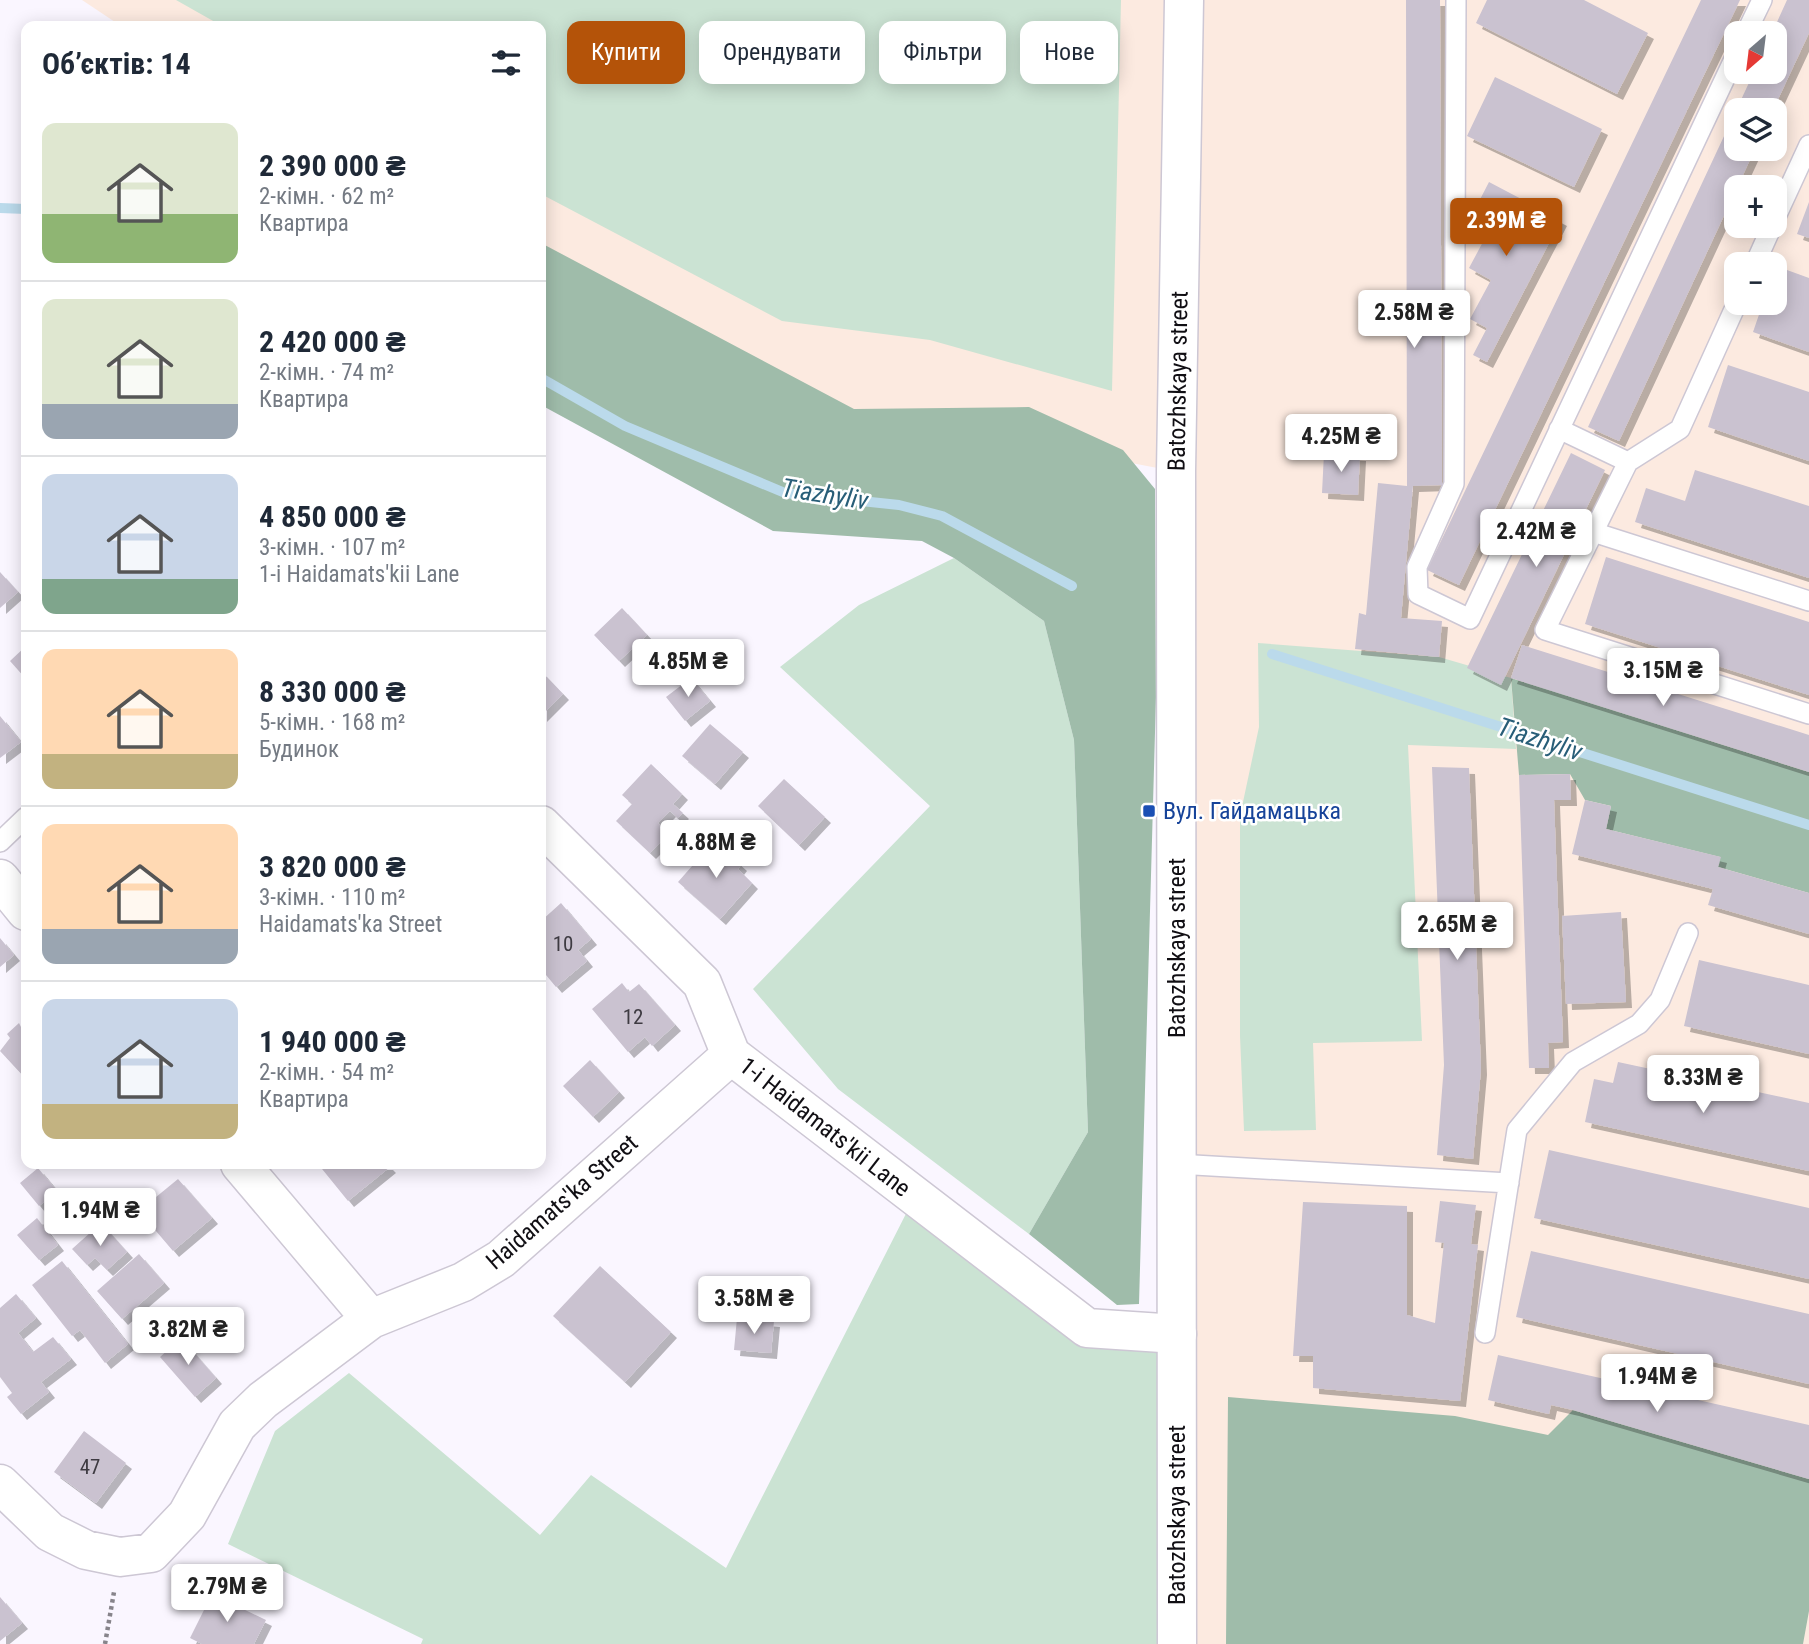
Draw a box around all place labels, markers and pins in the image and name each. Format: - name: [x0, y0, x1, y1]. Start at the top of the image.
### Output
- pin: 2.39M ₴: [1441, 198, 1571, 258]
- pin: 2.58M ₴: [1349, 290, 1479, 350]
- pin: 4.25M ₴: [1276, 414, 1406, 474]
- pin: 2.42M ₴: [1471, 510, 1601, 569]
- pin: 4.85M ₴: [623, 640, 753, 699]
- pin: 3.15M ₴: [1598, 648, 1728, 708]
- place label: Вул. Гайдамацька: [1163, 797, 1341, 825]
- marker: Вул. Гайдамацька: [1141, 803, 1157, 819]
- pin: 4.88M ₴: [651, 820, 781, 880]
- pin: 2.65M ₴: [1392, 902, 1522, 962]
- pin: 8.33M ₴: [1638, 1056, 1768, 1115]
- pin: 1.94M ₴: [35, 1188, 165, 1248]
- pin: 3.58M ₴: [689, 1276, 819, 1336]
- pin: 3.82M ₴: [123, 1308, 253, 1367]
- pin: 1.94M ₴: [1592, 1354, 1722, 1414]
- pin: 2.79M ₴: [162, 1564, 292, 1624]

